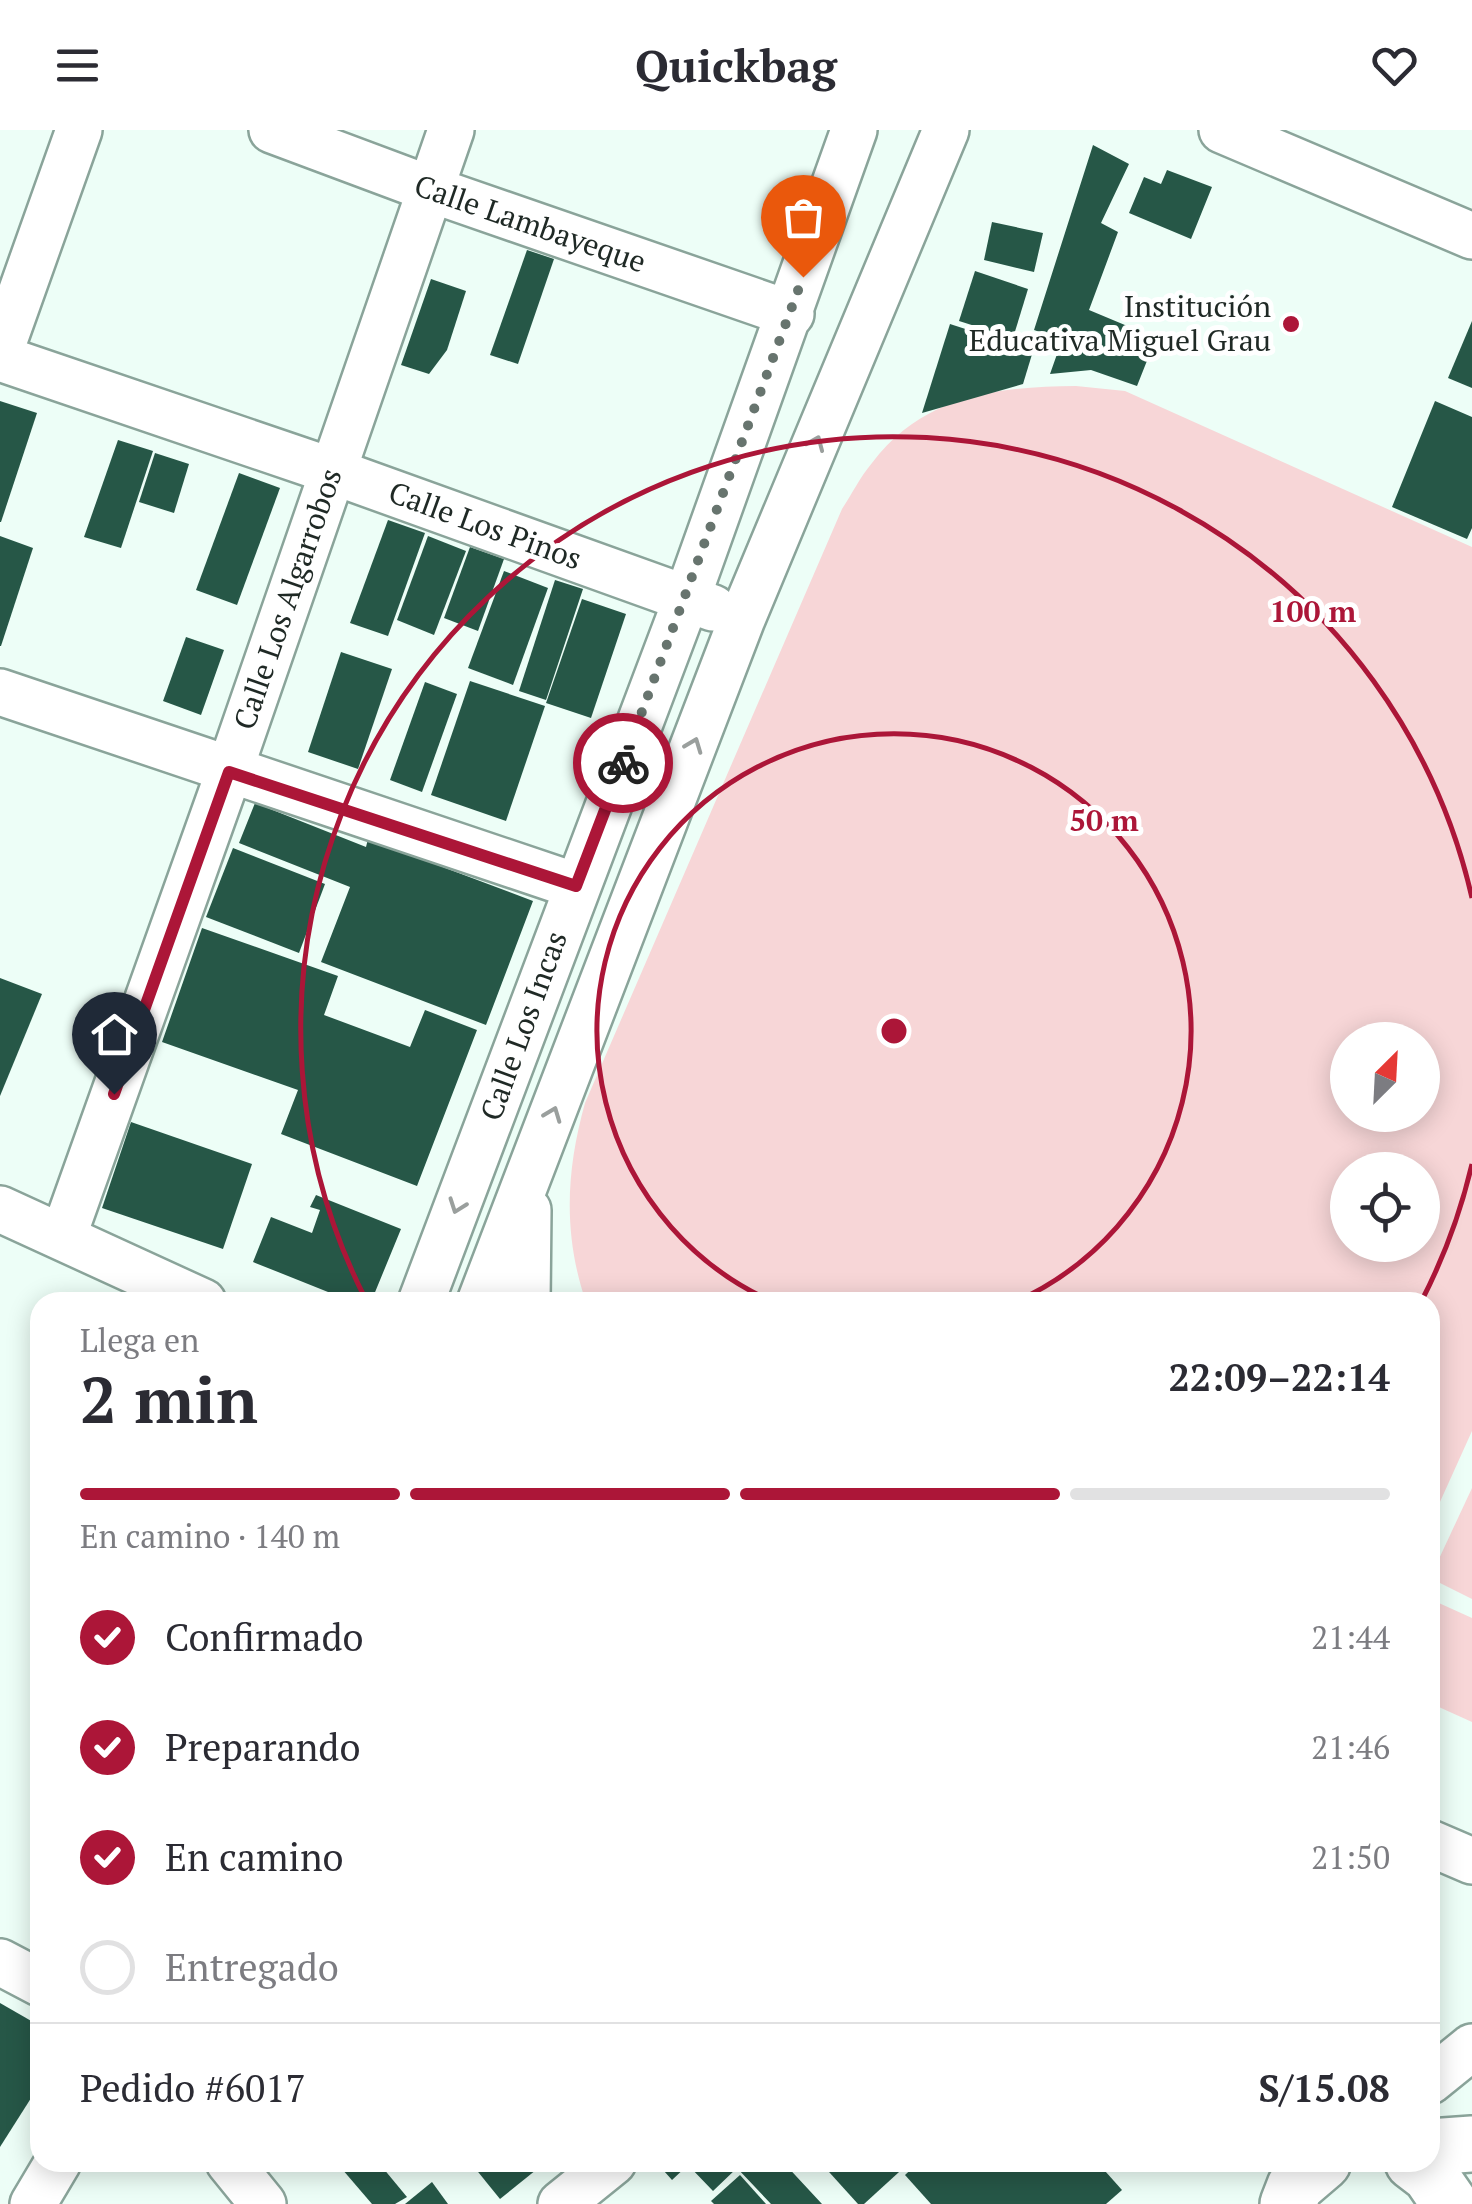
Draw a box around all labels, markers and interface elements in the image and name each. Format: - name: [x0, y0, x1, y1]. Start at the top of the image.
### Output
- text: Quickbag: [635, 35, 837, 95]
- icon: menu: [50, 38, 105, 93]
- icon: heart: [1367, 38, 1422, 93]
- street label: Calle Lambayeque: [409, 165, 651, 281]
- pin: [761, 175, 846, 278]
- icon: bag: [776, 190, 831, 245]
- place label: Institución Educativa Miguel Grau: [969, 286, 1271, 360]
- marker: Institución Educativa Miguel Grau: [1280, 313, 1302, 335]
- one-way arrow: [804, 436, 824, 454]
- street label: Calle Los Algarrobos: [224, 463, 351, 735]
- street label: Calle Los Pinos: [383, 472, 587, 578]
- text: 100 m: [1270, 591, 1357, 631]
- courier: [573, 713, 673, 813]
- icon: bike: [596, 736, 651, 791]
- one-way arrow: [683, 737, 703, 754]
- text: 50 m: [1069, 800, 1139, 840]
- street label: Calle Los Incas: [470, 925, 576, 1126]
- pin: [72, 992, 157, 1095]
- icon: home: [87, 1007, 142, 1062]
- centre of rings: [876, 1013, 912, 1049]
- north arrow: [1330, 1022, 1440, 1132]
- map controls: [1330, 1022, 1440, 1262]
- one-way arrow: [541, 1106, 562, 1123]
- button: locate: [1330, 1152, 1440, 1262]
- one-way arrow: [448, 1197, 469, 1214]
- text: Llega en: [80, 1319, 199, 1361]
- text: 22:09–22:14: [1168, 1352, 1390, 1402]
- text: 2 min: [80, 1355, 258, 1442]
- text: En camino · 140 m: [80, 1515, 340, 1557]
- icon: check: [80, 1610, 135, 1665]
- text: Confirmado: [165, 1612, 364, 1662]
- text: 21:44: [1311, 1616, 1390, 1658]
- icon: check: [80, 1720, 135, 1775]
- text: Preparando: [165, 1722, 360, 1772]
- text: 21:46: [1311, 1726, 1390, 1768]
- icon: check: [80, 1830, 135, 1885]
- text: En camino: [165, 1832, 344, 1882]
- text: 21:50: [1311, 1836, 1390, 1878]
- text: Entregado: [165, 1942, 339, 1992]
- text: Pedido #6017: [80, 2063, 306, 2113]
- text: S/15.08: [1259, 2063, 1390, 2113]

